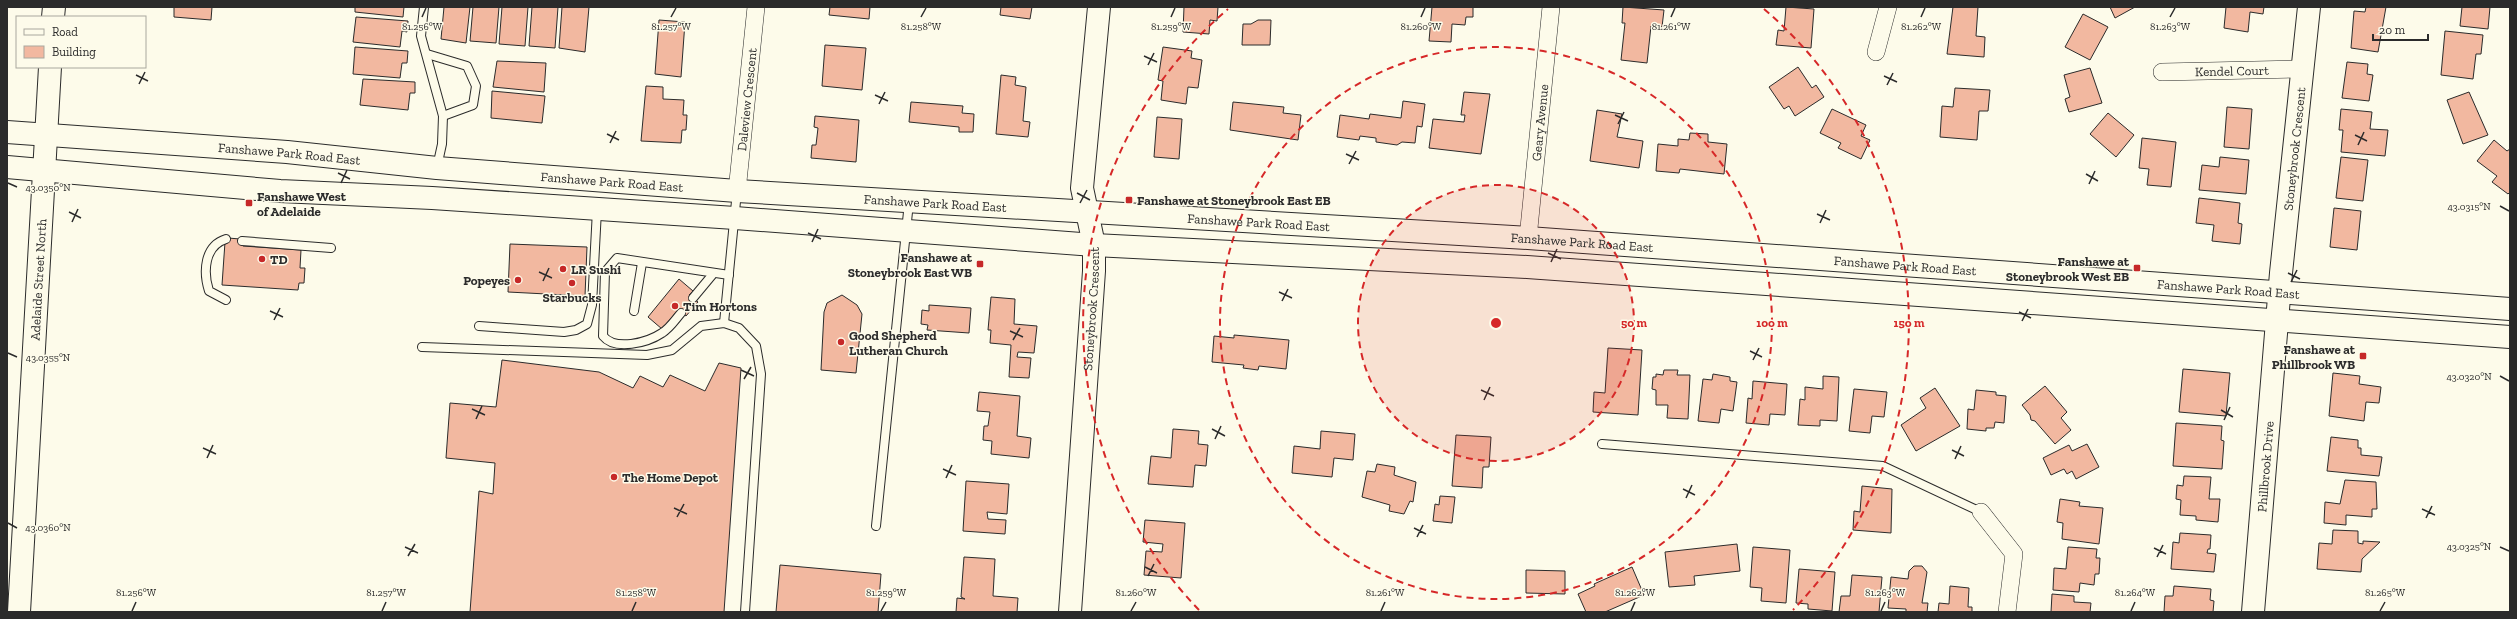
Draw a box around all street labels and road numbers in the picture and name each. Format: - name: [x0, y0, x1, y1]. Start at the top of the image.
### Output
- street label: Daleview Crescent: [734, 47, 760, 152]
- street label: Kendel Court: [2195, 63, 2269, 79]
- street label: Geary Avenue: [1529, 84, 1551, 162]
- street label: Stoneybrook Crescent: [2281, 86, 2309, 211]
- street label: Fanshawe Park Road East: [217, 140, 361, 168]
- street label: Fanshawe Park Road East: [540, 169, 684, 195]
- street label: Fanshawe Park Road East: [863, 192, 1007, 215]
- street label: Fanshawe Park Road East: [1187, 211, 1331, 234]
- street label: Adelaide Street North: [27, 218, 49, 341]
- street label: Fanshawe Park Road East: [1510, 230, 1654, 255]
- street label: Stoneybrook Crescent: [1080, 247, 1102, 371]
- street label: Fanshawe Park Road East: [1833, 253, 1977, 278]
- street label: Fanshawe Park Road East: [2156, 276, 2300, 302]
- street label: Phillbrook Drive: [2254, 420, 2277, 513]

